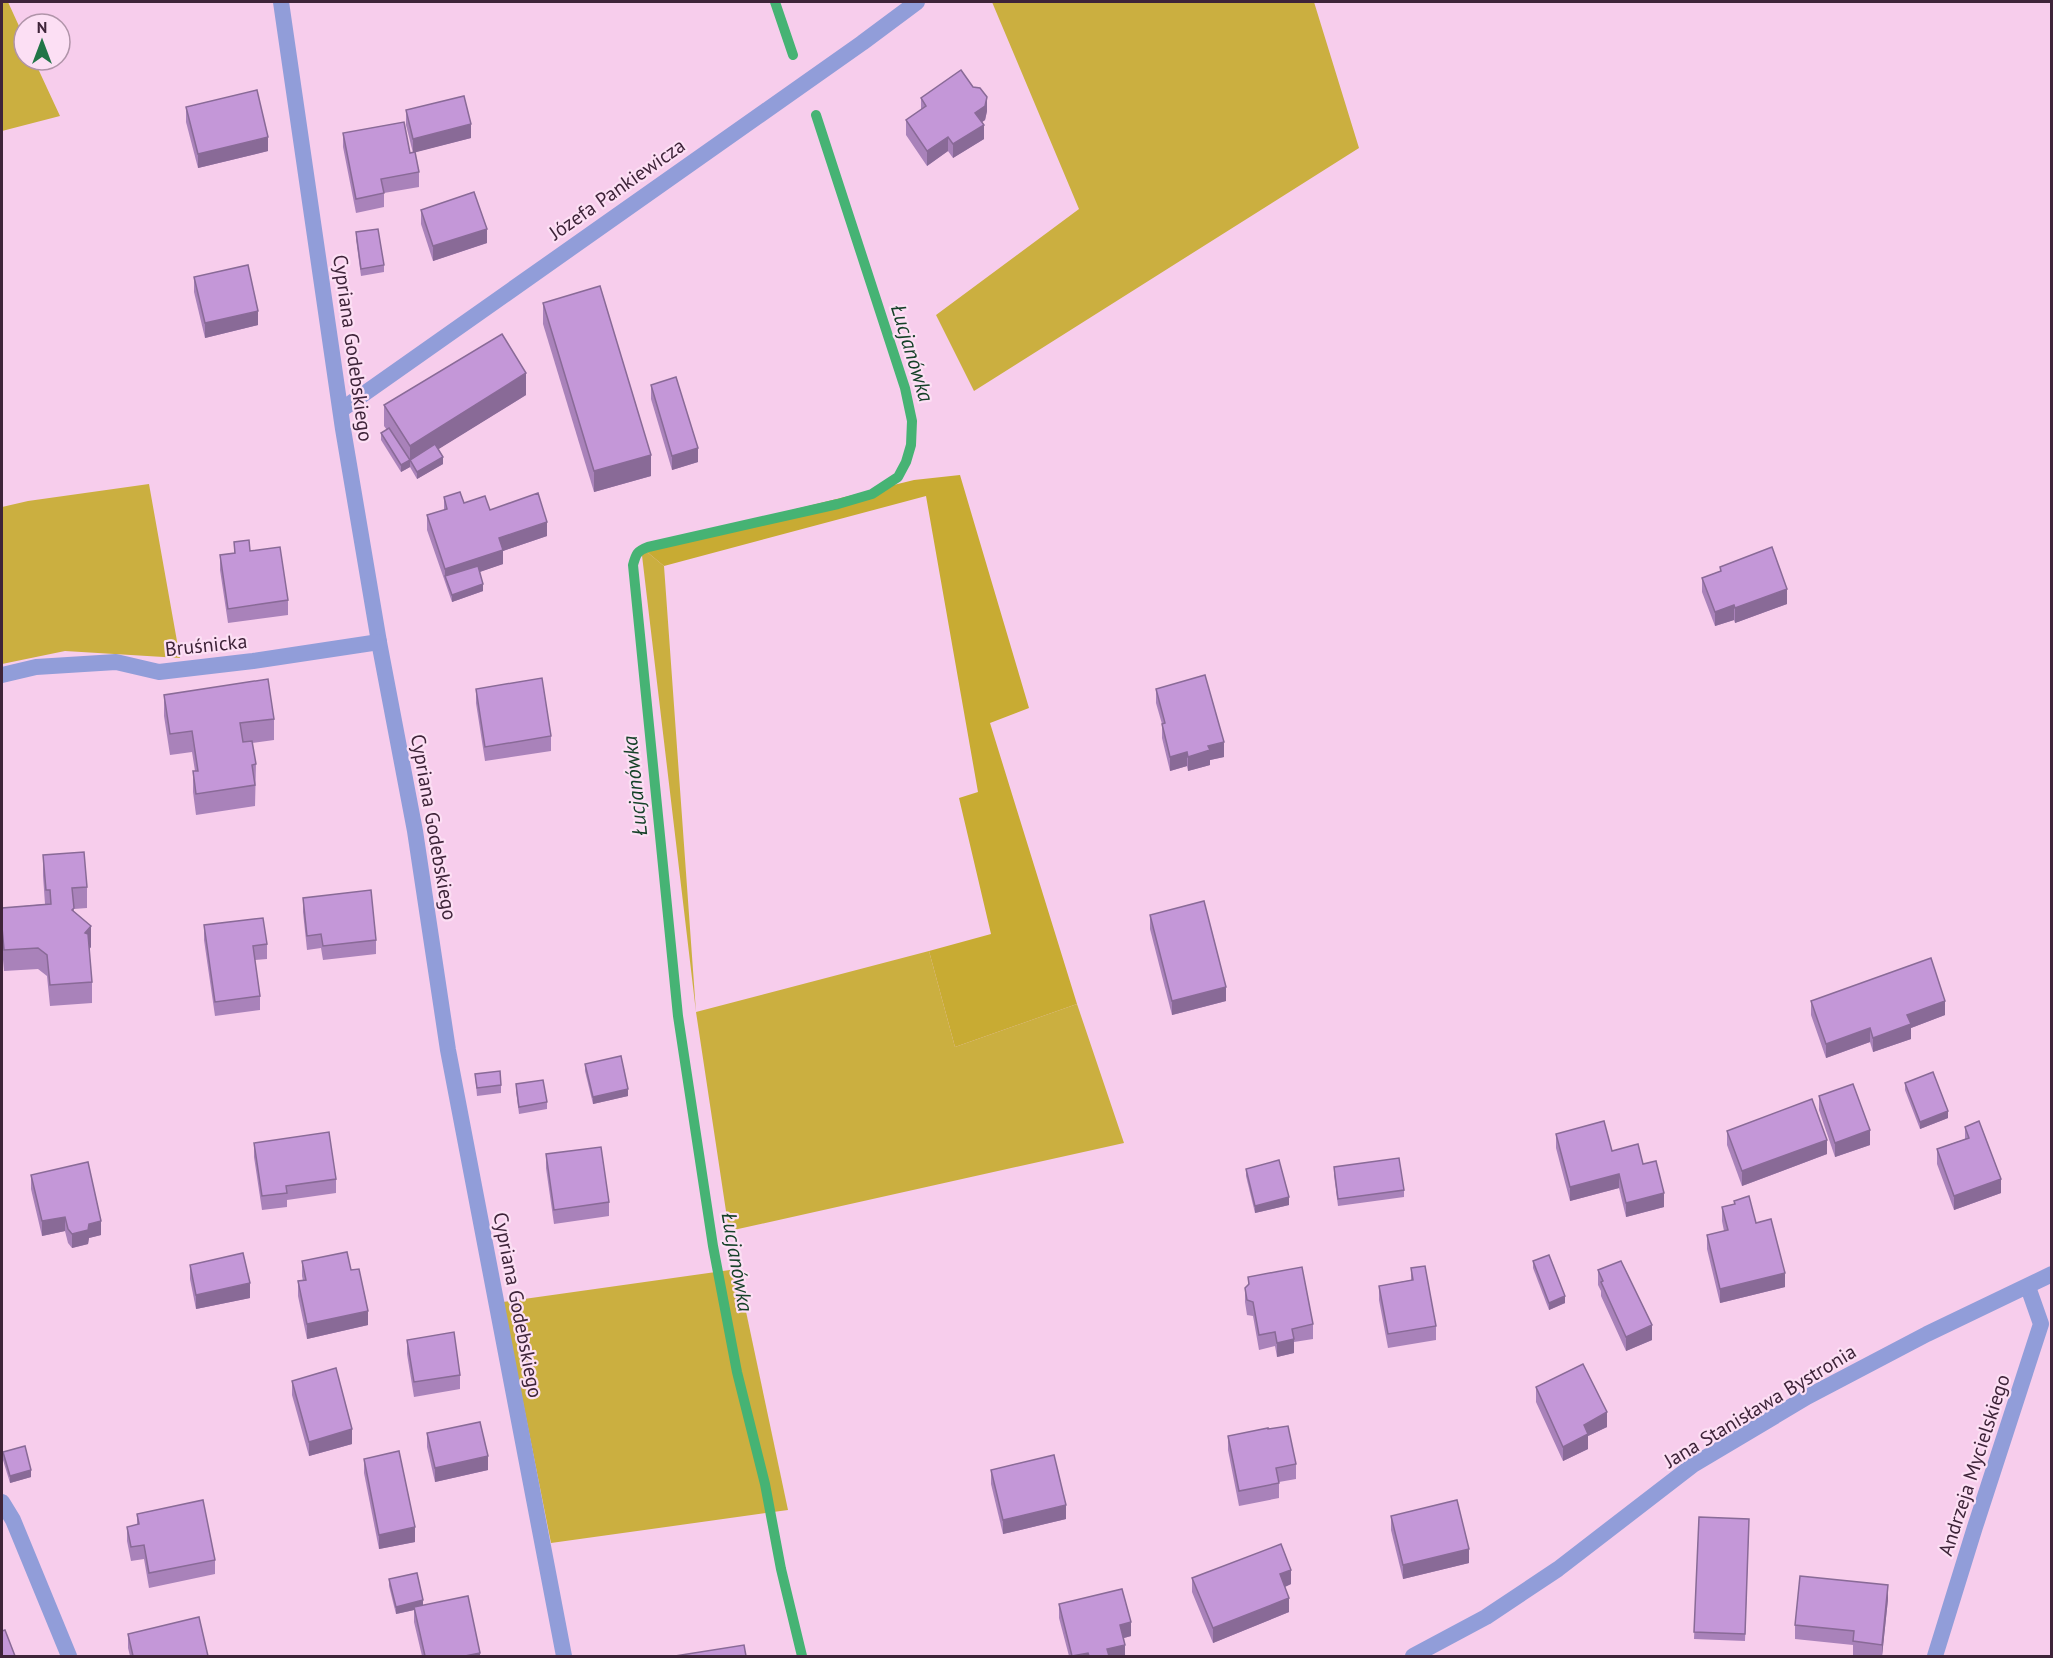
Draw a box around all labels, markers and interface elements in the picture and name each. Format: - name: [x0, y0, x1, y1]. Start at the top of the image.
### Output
- north arrow: [12, 12, 72, 72]
- text: N: [37, 17, 47, 37]
- street label: Józefa Pankiewicza: [543, 132, 690, 246]
- street label: Cypriana Godebskiego: [327, 253, 379, 443]
- water label: Łucjanówka: [885, 301, 940, 405]
- street label: Bruśnicka: [164, 628, 248, 662]
- street label: Cypriana Godebskiego: [405, 732, 463, 922]
- water label: Łucjanówka: [616, 734, 653, 837]
- street label: Cypriana Godebskiego: [487, 1210, 549, 1400]
- water label: Łucjanówka: [716, 1210, 760, 1314]
- street label: Jana Stanisława Bystronia: [1658, 1338, 1861, 1474]
- street label: Andrzeja Mycielskiego: [1932, 1371, 2016, 1559]

